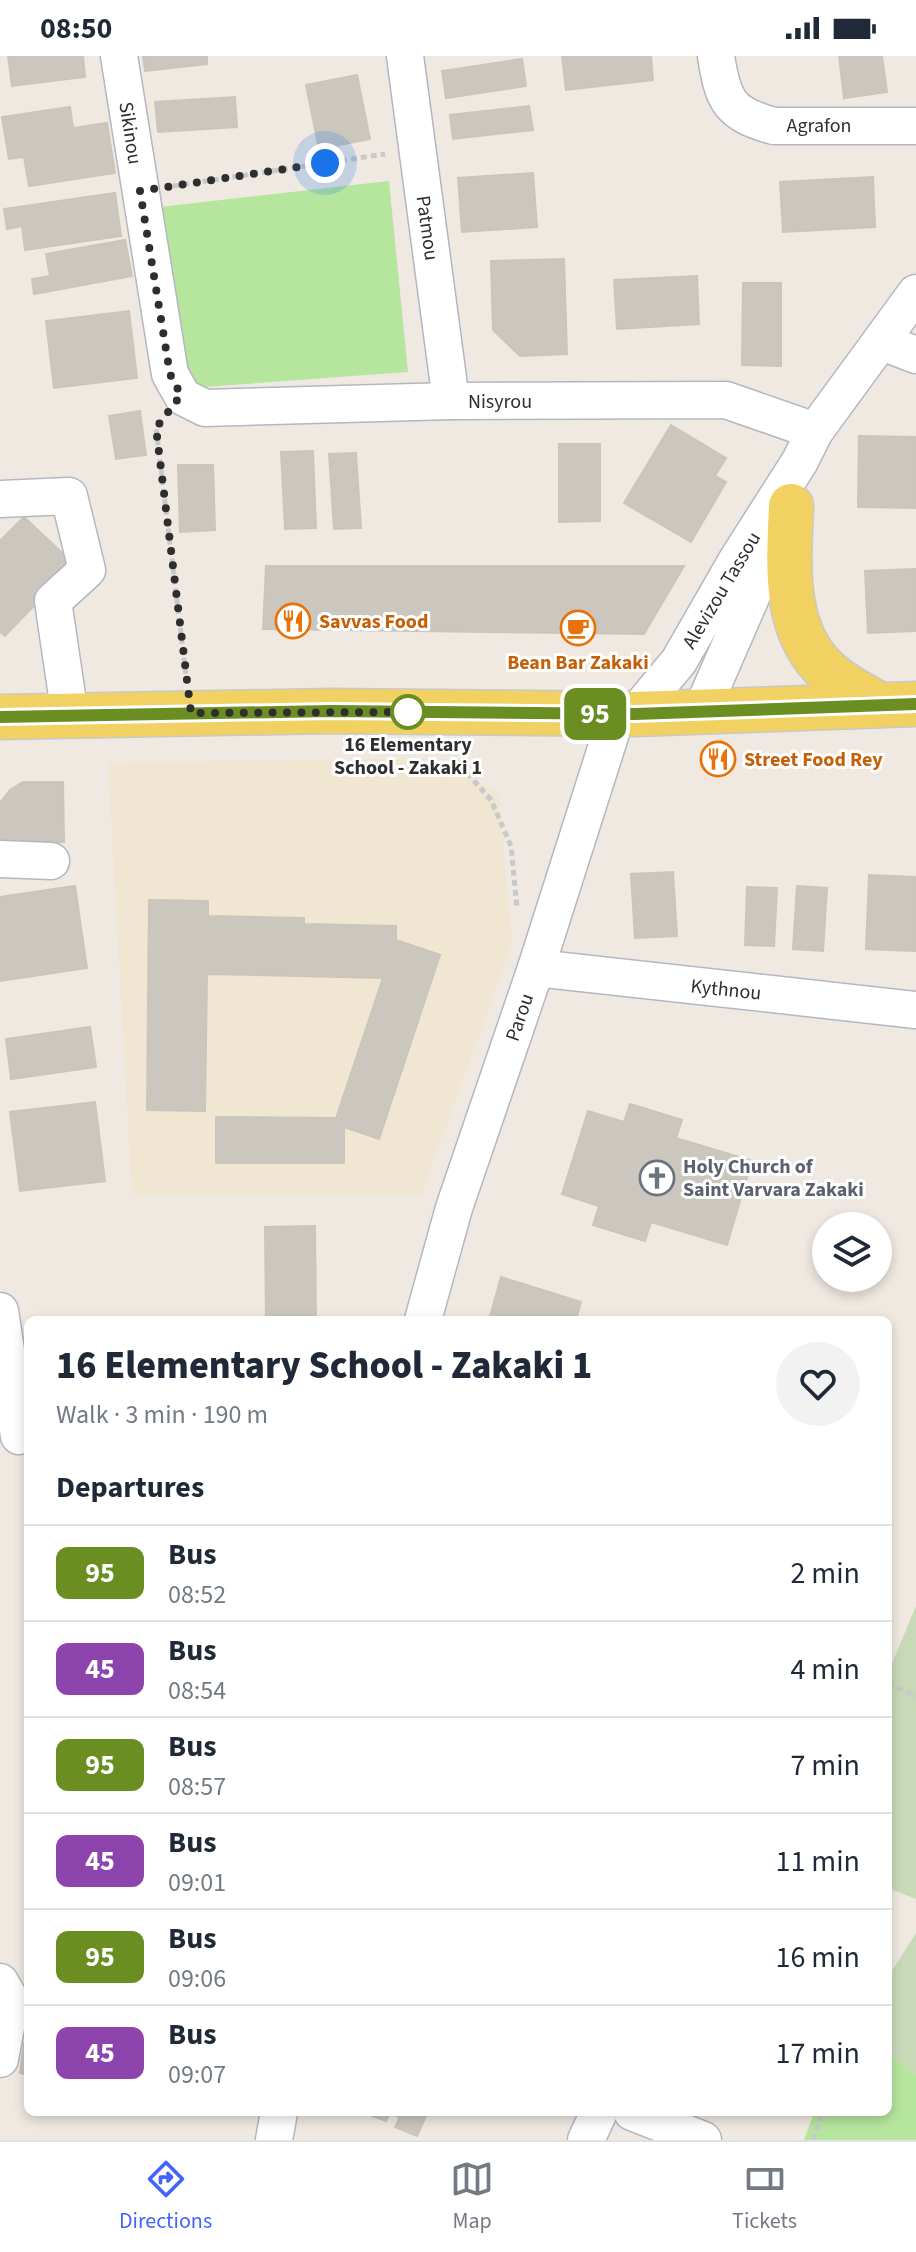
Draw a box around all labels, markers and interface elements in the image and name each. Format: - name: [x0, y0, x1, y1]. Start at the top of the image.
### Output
- text: 08:50: [40, 7, 112, 50]
- street label: Sikinou: [111, 100, 149, 167]
- street label: Agrafon: [787, 112, 851, 140]
- your location: [305, 143, 345, 183]
- street label: Patmou: [409, 194, 445, 262]
- street label: Nisyrou: [468, 388, 532, 416]
- street label: Alevizou Tassou: [676, 527, 768, 654]
- restaurant icon: Savvas Food: [274, 602, 312, 640]
- place label: Savvas Food: [319, 608, 428, 636]
- cafe icon: Bean Bar Zakaki: [559, 609, 597, 647]
- place label: Bean Bar Zakaki: [507, 649, 649, 677]
- line badge: 95: [559, 688, 631, 740]
- text: 95: [580, 694, 610, 734]
- marker: 16 Elementary School - Zakaki 1: [391, 695, 425, 729]
- place label: 16 Elementary School - Zakaki 1: [334, 731, 482, 782]
- restaurant icon: Street Food Rey: [699, 740, 737, 778]
- place label: Street Food Rey: [744, 746, 883, 774]
- street label: Kythnou: [689, 972, 763, 1008]
- street label: Parou: [499, 990, 541, 1045]
- place label: Holy Church of Saint Varvara Zakaki: [683, 1153, 864, 1204]
- church icon: Holy Church of Saint Varvara Zakaki: [638, 1159, 676, 1197]
- map controls: [812, 1212, 892, 1292]
- button: layers: [812, 1212, 892, 1292]
- text: 16 Elementary School - Zakaki 1: [56, 1339, 592, 1393]
- button: heart: [776, 1342, 860, 1426]
- text: Walk · 3 min · 190 m: [56, 1396, 268, 1433]
- text: Departures: [56, 1466, 204, 1509]
- text: Bus: [168, 1533, 216, 1576]
- text: 2 min: [790, 1552, 860, 1595]
- text: 95: [85, 1553, 115, 1593]
- text: 08:52: [168, 1576, 226, 1613]
- text: Bus: [168, 1629, 216, 1672]
- text: 4 min: [790, 1648, 860, 1691]
- text: 45: [85, 1649, 115, 1689]
- text: 08:54: [168, 1672, 226, 1709]
- text: Bus: [168, 1725, 216, 1768]
- text: 7 min: [790, 1744, 860, 1787]
- text: 95: [85, 1745, 115, 1785]
- text: 08:57: [168, 1768, 226, 1805]
- text: Bus: [168, 1821, 216, 1864]
- text: 11 min: [776, 1840, 860, 1883]
- text: 45: [85, 1841, 115, 1881]
- text: 09:01: [168, 1864, 226, 1901]
- text: Bus: [168, 1917, 216, 1960]
- text: 16 min: [776, 1936, 860, 1979]
- text: 95: [85, 1937, 115, 1977]
- text: 09:06: [168, 1960, 226, 1997]
- text: Bus: [168, 2013, 216, 2056]
- text: 17 min: [776, 2032, 860, 2075]
- text: 45: [85, 2033, 115, 2073]
- text: 09:07: [168, 2056, 226, 2093]
- tab: Directions: [119, 2157, 212, 2237]
- tab: Map: [450, 2157, 494, 2237]
- tab: Tickets: [732, 2157, 797, 2237]

